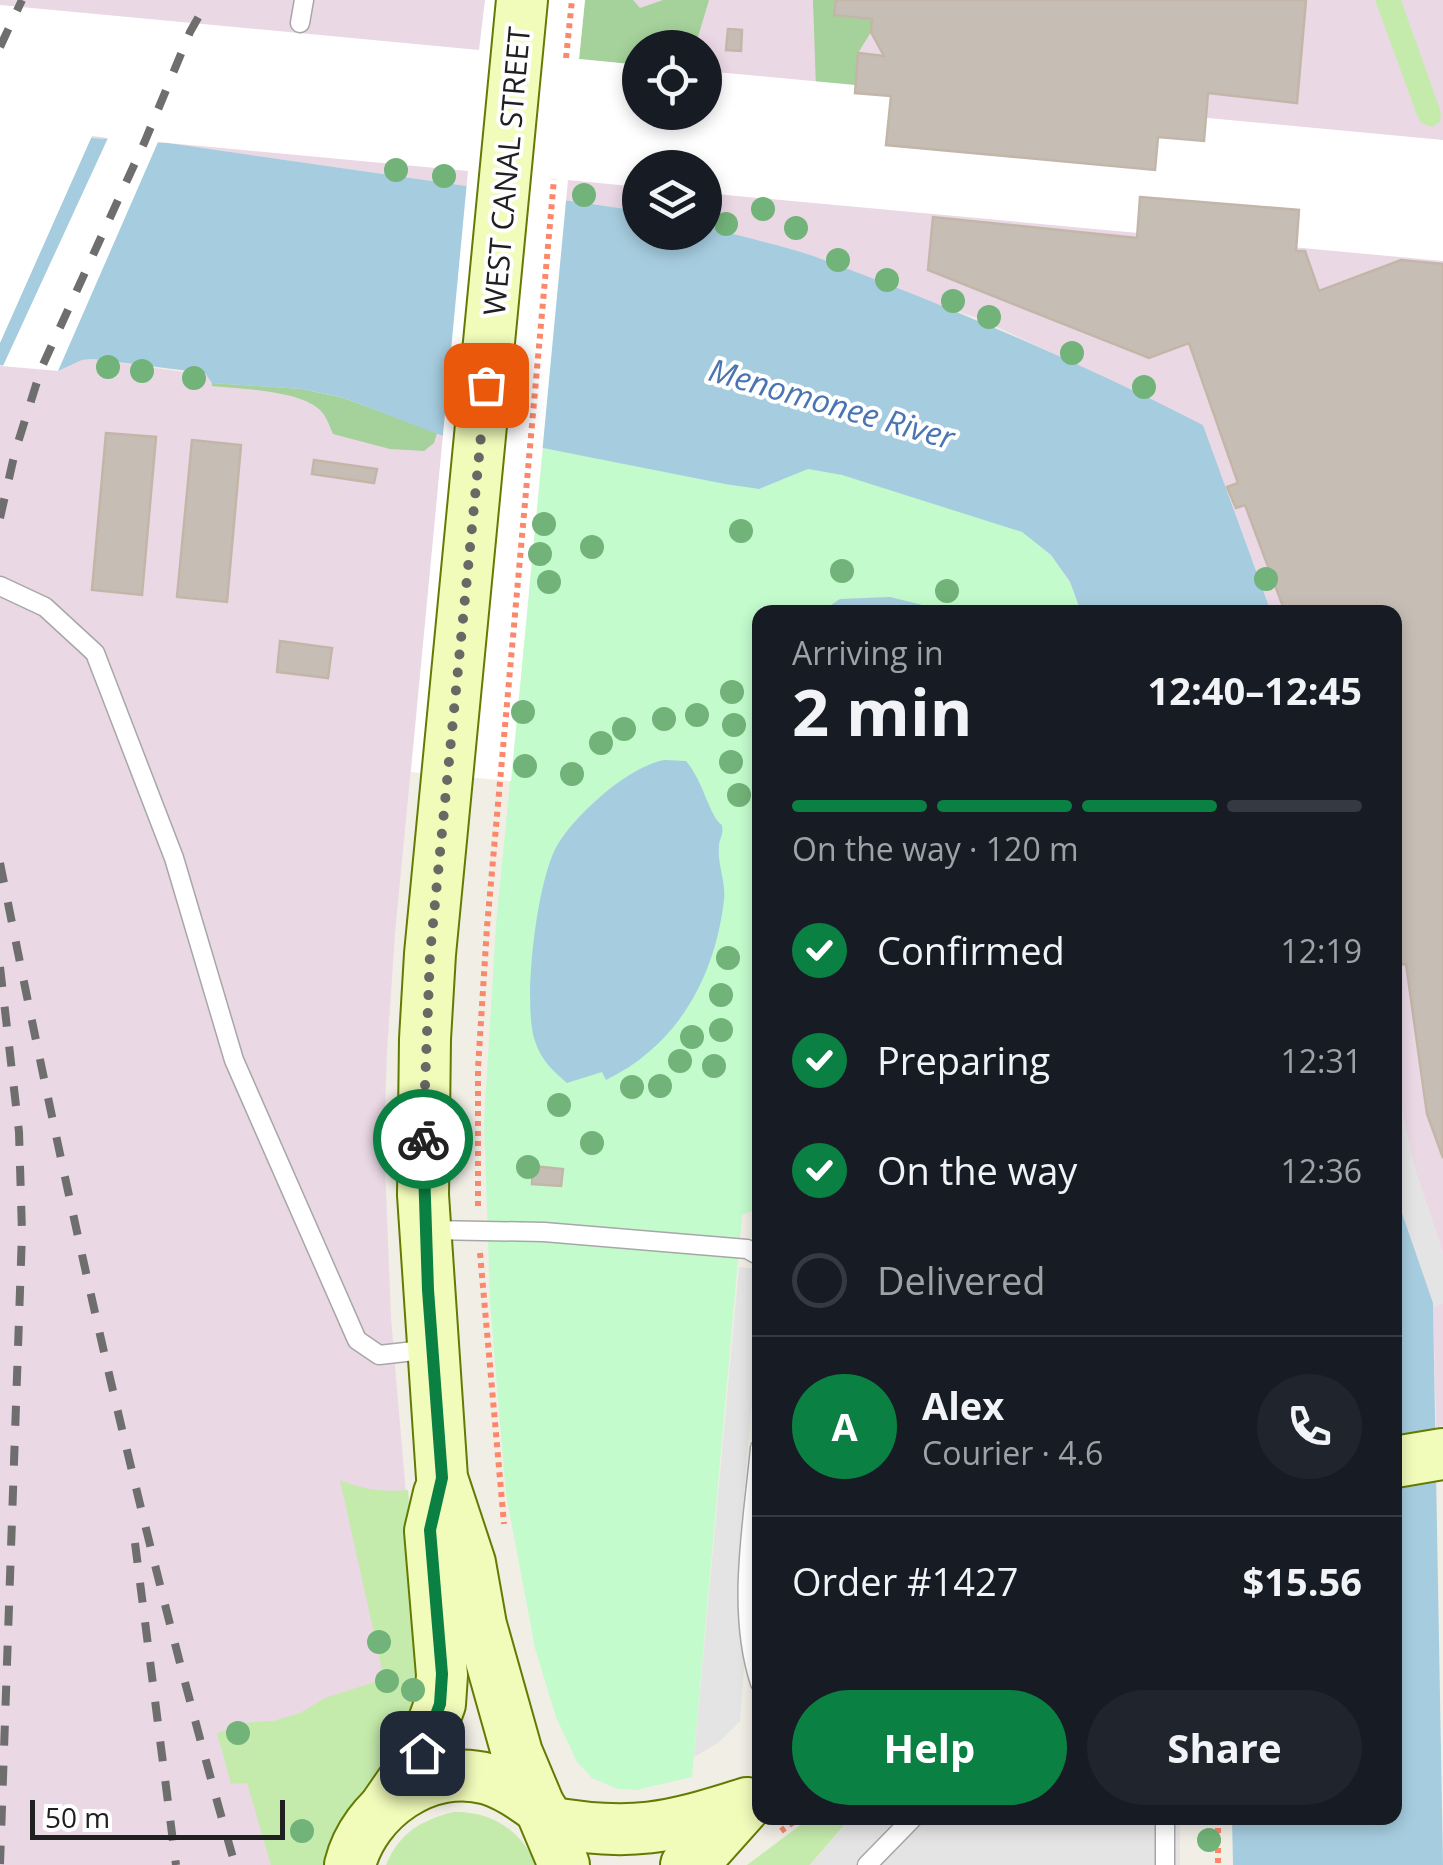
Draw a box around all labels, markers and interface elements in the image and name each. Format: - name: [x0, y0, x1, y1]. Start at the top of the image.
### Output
- street label: WEST CANAL STREET: [473, 25, 539, 317]
- map controls: [622, 30, 722, 250]
- button: locate: [622, 30, 722, 130]
- button: layers: [622, 150, 722, 250]
- pin: [444, 343, 529, 428]
- water label: Menomonee River: [704, 347, 961, 459]
- icon: bag: [459, 358, 514, 413]
- text: Arriving in: [792, 631, 944, 674]
- text: 12:40–12:45: [1148, 664, 1362, 716]
- text: 2 min: [792, 667, 972, 755]
- text: On the way · 120 m: [792, 827, 1079, 870]
- icon: check: [792, 923, 847, 978]
- text: Confirmed: [877, 924, 1065, 976]
- text: 12:19: [1280, 929, 1362, 972]
- icon: check: [792, 1033, 847, 1088]
- text: Preparing: [877, 1034, 1050, 1086]
- text: 12:31: [1280, 1039, 1362, 1082]
- courier: [373, 1089, 473, 1189]
- icon: bike: [396, 1112, 451, 1167]
- icon: check: [792, 1143, 847, 1198]
- text: On the way: [877, 1144, 1077, 1196]
- text: 12:36: [1280, 1149, 1362, 1192]
- text: Delivered: [877, 1254, 1046, 1306]
- button: phone: [1257, 1374, 1362, 1479]
- text: Alex: [922, 1379, 1004, 1431]
- text: A: [831, 1400, 858, 1452]
- text: Courier · 4.6: [922, 1431, 1103, 1474]
- text: Order #1427: [792, 1555, 1019, 1607]
- text: $15.56: [1243, 1555, 1362, 1607]
- button: Help: [792, 1690, 1067, 1805]
- button: Share: [1087, 1690, 1362, 1805]
- pin: [380, 1711, 465, 1796]
- icon: home: [395, 1726, 450, 1781]
- scale bar: [30, 1795, 285, 1840]
- text: 50 m: [45, 1798, 110, 1836]

